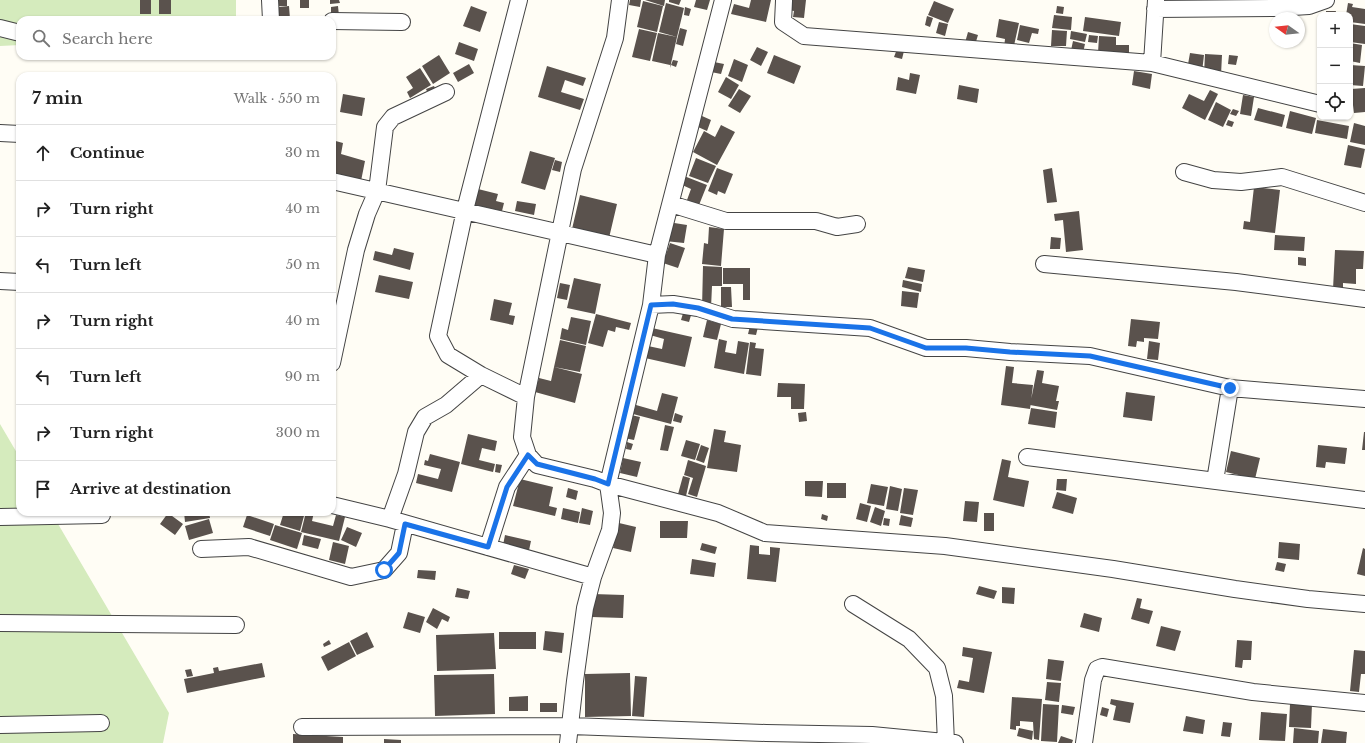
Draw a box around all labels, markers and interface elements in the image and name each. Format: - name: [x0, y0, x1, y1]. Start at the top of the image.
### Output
- north arrow: [1269, 12, 1305, 48]
- map controls: [1317, 12, 1353, 120]
- button: +: [1317, 12, 1353, 48]
- search box: [16, 16, 336, 60]
- icon: search: [30, 27, 52, 49]
- text: Search here: [62, 29, 153, 48]
- button: −: [1317, 48, 1353, 84]
- button: locate: [1317, 84, 1353, 120]
- text: 7 min: [32, 88, 83, 109]
- text: Walk · 550 m: [234, 90, 320, 107]
- icon: ahead: [32, 142, 54, 164]
- text: Continue: [70, 143, 145, 162]
- text: 30 m: [285, 144, 320, 161]
- icon: right: [32, 198, 54, 220]
- text: Turn right: [70, 199, 153, 218]
- text: 40 m: [285, 200, 320, 217]
- icon: left: [32, 254, 54, 276]
- text: Turn left: [70, 255, 141, 274]
- text: 50 m: [286, 256, 320, 273]
- icon: right: [32, 310, 54, 332]
- text: Turn right: [70, 311, 153, 330]
- text: 40 m: [285, 312, 320, 329]
- icon: left: [32, 366, 54, 388]
- text: Turn left: [70, 367, 141, 386]
- text: 90 m: [285, 368, 320, 385]
- route end: [1221, 379, 1239, 397]
- icon: right: [32, 422, 54, 444]
- text: Turn right: [70, 423, 153, 442]
- text: 300 m: [276, 424, 320, 441]
- icon: arrive: [32, 478, 54, 500]
- text: Arrive at destination: [70, 479, 231, 498]
- route start: [375, 561, 393, 579]

